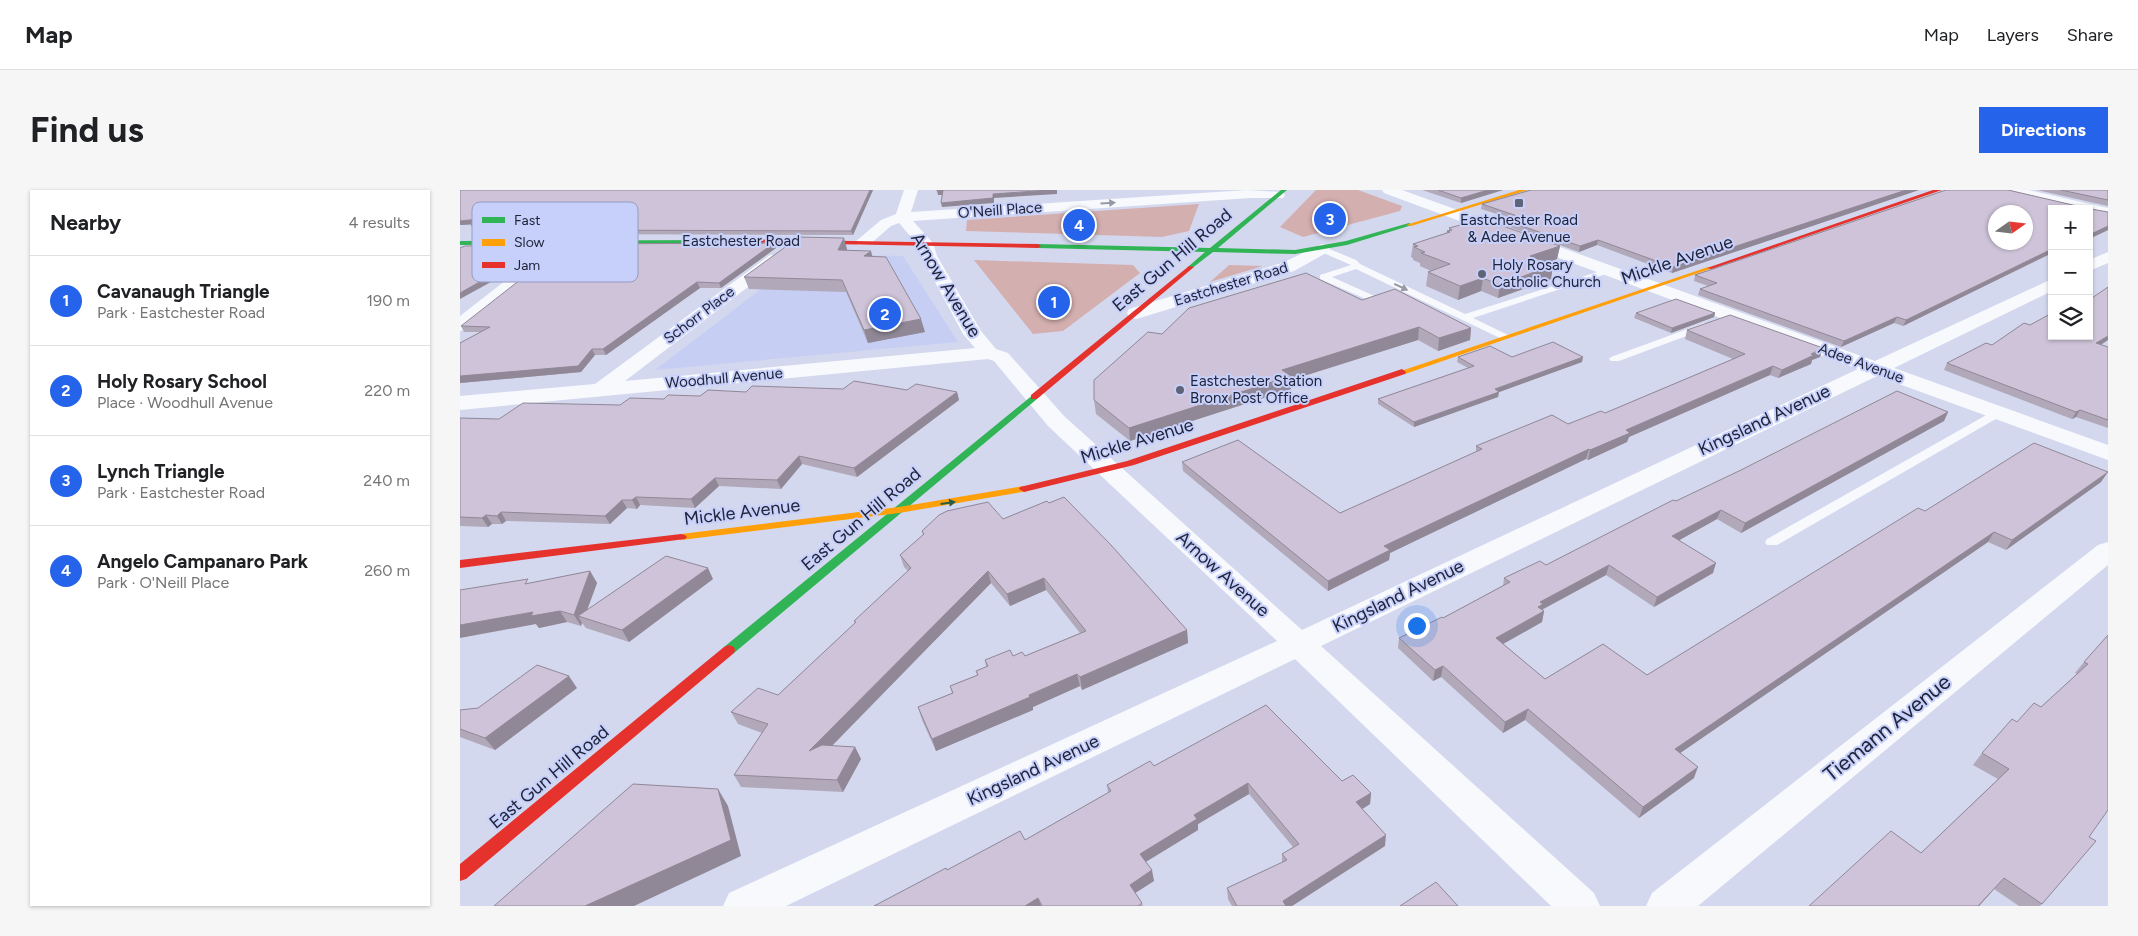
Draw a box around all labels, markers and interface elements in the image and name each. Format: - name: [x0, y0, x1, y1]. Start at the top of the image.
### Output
- text: Map: [25, 20, 73, 49]
- text: Map: [1924, 24, 1959, 46]
- text: Layers: [1987, 24, 2039, 46]
- text: Share: [2067, 24, 2113, 46]
- button: Directions: [1979, 107, 2108, 153]
- text: Find us: [30, 109, 144, 151]
- marker: Eastchester Road & Adee Avenue: [1513, 197, 1525, 209]
- street label: O'Neill Place: [957, 198, 1043, 222]
- one-way arrow: [1100, 199, 1116, 207]
- pin: 3: [1314, 200, 1346, 238]
- legend: [472, 202, 638, 282]
- street label: East Gun Hill Road: [1108, 204, 1236, 316]
- north arrow: [1988, 205, 2033, 250]
- map controls: [2048, 205, 2093, 340]
- button: +: [2048, 205, 2093, 250]
- pin: 4: [1063, 206, 1095, 244]
- text: Nearby: [50, 210, 121, 235]
- place label: Eastchester Road & Adee Avenue: [1460, 211, 1578, 246]
- text: Fast: [514, 212, 540, 229]
- text: 4 results: [349, 213, 410, 232]
- street label: Arnow Avenue: [906, 229, 986, 341]
- street label: Mickle Avenue: [1618, 231, 1736, 289]
- street label: Eastchester Road: [682, 232, 800, 250]
- text: Slow: [514, 234, 545, 251]
- button: −: [2048, 250, 2093, 295]
- place label: Holy Rosary Catholic Church: [1492, 256, 1601, 291]
- text: Jam: [514, 257, 540, 274]
- street label: Eastchester Road: [1172, 258, 1290, 310]
- marker: Holy Rosary Catholic Church: [1476, 268, 1488, 280]
- text: Cavanaugh Triangle: [97, 280, 270, 303]
- street label: Schorr Place: [660, 282, 738, 348]
- pin: 1: [1038, 283, 1070, 321]
- one-way arrow: [1394, 284, 1408, 292]
- text: 1: [63, 291, 69, 310]
- text: 190 m: [367, 291, 410, 310]
- pin: 2: [869, 295, 901, 333]
- button: layers: [2048, 295, 2093, 340]
- text: Park · Eastchester Road: [97, 303, 265, 322]
- street label: Adee Avenue: [1816, 339, 1906, 387]
- street label: Woodhull Avenue: [665, 364, 783, 392]
- text: Holy Rosary School: [97, 370, 267, 393]
- place label: Eastchester Station Bronx Post Office: [1190, 372, 1322, 407]
- street label: Kingsland Avenue: [1694, 380, 1834, 460]
- text: 2: [61, 381, 71, 400]
- text: 220 m: [364, 381, 410, 400]
- marker: Eastchester Station Bronx Post Office: [1174, 384, 1186, 396]
- text: Place · Woodhull Avenue: [97, 393, 273, 412]
- street label: Mickle Avenue: [1078, 413, 1196, 469]
- text: Lynch Triangle: [97, 460, 224, 483]
- street label: East Gun Hill Road: [797, 463, 925, 575]
- text: 3: [62, 471, 70, 490]
- text: 240 m: [363, 471, 410, 490]
- text: Park · Eastchester Road: [97, 483, 265, 502]
- street label: Mickle Avenue: [683, 494, 802, 530]
- one-way arrow: [940, 499, 956, 507]
- street label: Arnow Avenue: [1172, 526, 1274, 622]
- text: Angelo Campanaro Park: [97, 550, 308, 573]
- street label: Kingsland Avenue: [1329, 555, 1467, 637]
- text: 4: [61, 561, 71, 580]
- text: 260 m: [364, 561, 410, 580]
- text: Park · O'Neill Place: [97, 573, 229, 592]
- your location: [1404, 613, 1430, 639]
- street label: Tiemann Avenue: [1818, 669, 1955, 786]
- street label: East Gun Hill Road: [485, 721, 613, 833]
- street label: Kingsland Avenue: [963, 730, 1103, 810]

